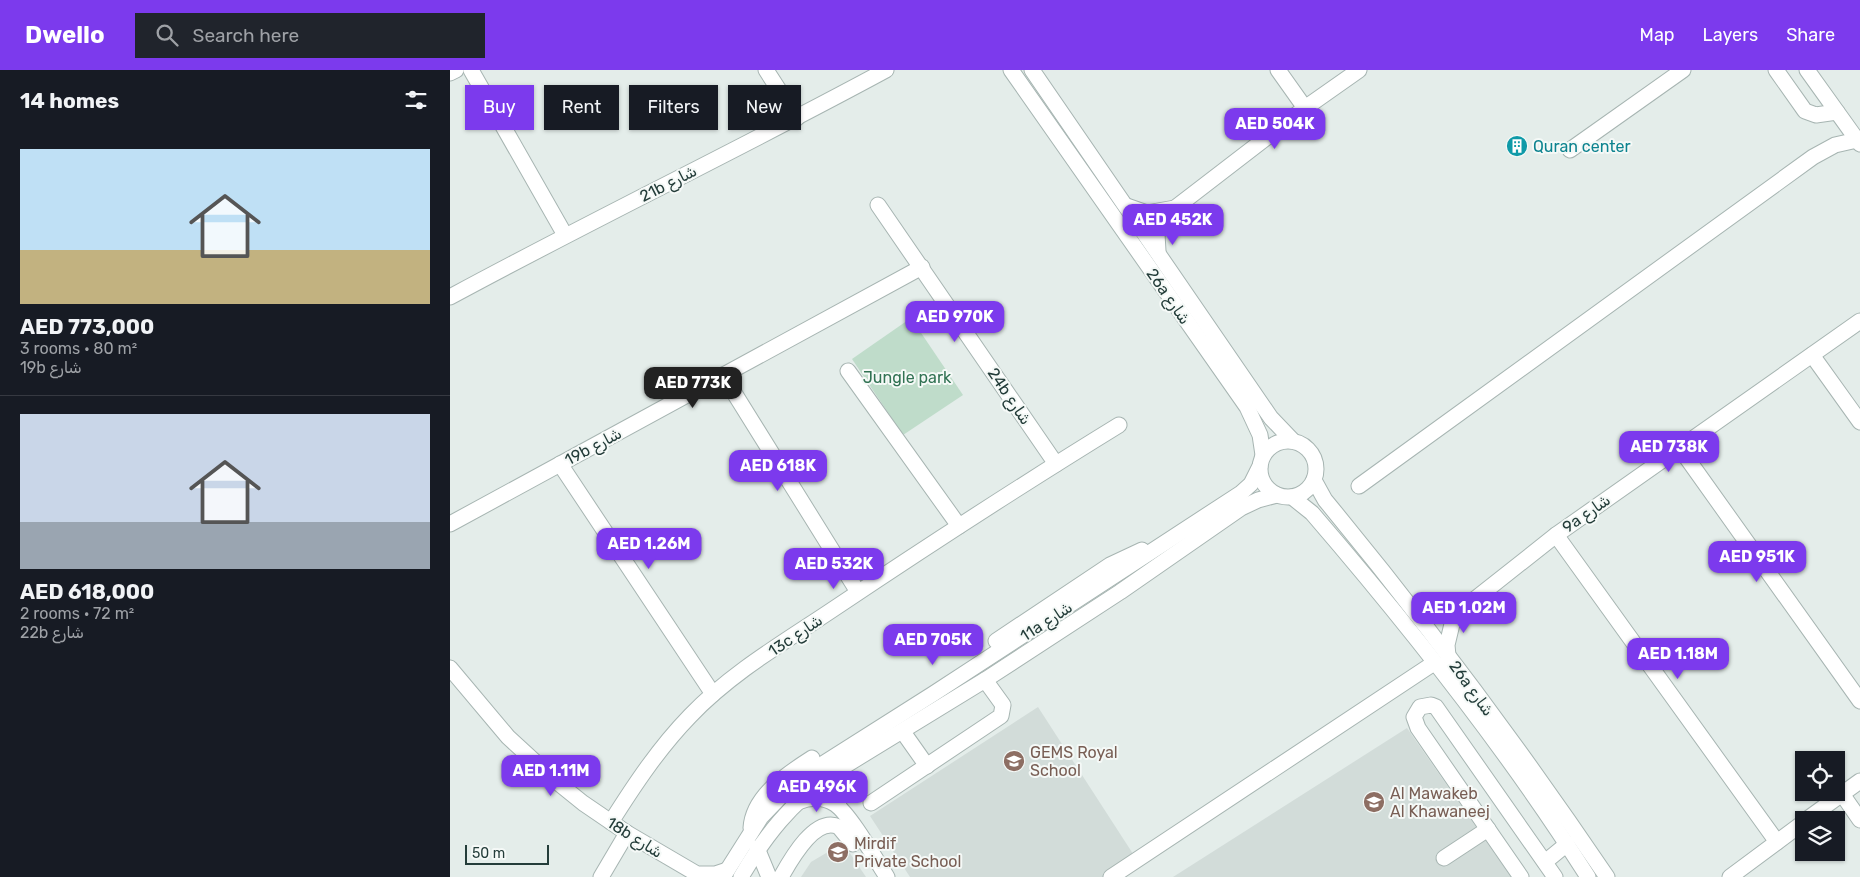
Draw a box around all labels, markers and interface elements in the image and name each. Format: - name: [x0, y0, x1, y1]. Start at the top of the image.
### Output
- search box: [135, 13, 485, 58]
- text: Dwello: [25, 21, 105, 49]
- icon: search: [153, 21, 181, 49]
- text: Search here: [193, 24, 299, 47]
- text: Map: [1640, 24, 1675, 46]
- text: Layers: [1703, 24, 1758, 46]
- text: Share: [1786, 24, 1835, 46]
- chip: Buy: [465, 85, 534, 130]
- chip: Rent: [544, 85, 619, 130]
- chip: Filters: [629, 85, 718, 130]
- chip: New: [728, 85, 801, 130]
- icon: filters: [402, 86, 430, 114]
- text: 14 homes: [20, 88, 119, 113]
- pin: AED 504K: [1223, 108, 1327, 150]
- text: AED 504K: [1235, 114, 1315, 133]
- building icon: Quran center: [1505, 134, 1529, 158]
- place label: Quran center: [1533, 137, 1631, 156]
- street label: 21b شارع: [636, 161, 701, 208]
- icon: home: [180, 181, 270, 271]
- pin: AED 452K: [1121, 204, 1225, 246]
- text: AED 452K: [1134, 210, 1212, 229]
- street label: 26a شارع: [1141, 265, 1195, 329]
- pin: AED 970K: [903, 300, 1007, 343]
- text: AED 970K: [916, 307, 994, 326]
- text: AED 773,000: [20, 314, 154, 339]
- text: 3 rooms · 80 m²: [20, 339, 137, 358]
- text: 19b شارع: [20, 358, 82, 377]
- street label: 24b شارع: [982, 364, 1035, 429]
- pin: AED 773K: [641, 366, 745, 409]
- park label: Jungle park: [863, 368, 952, 387]
- text: AED 773K: [655, 373, 731, 392]
- street label: 19b شارع: [562, 424, 626, 471]
- pin: AED 738K: [1617, 430, 1721, 473]
- text: AED 738K: [1630, 437, 1708, 456]
- icon: home: [180, 447, 270, 537]
- pin: AED 618K: [726, 450, 830, 492]
- text: AED 618K: [740, 456, 816, 475]
- street label: 9a شارع: [1559, 490, 1615, 538]
- pin: AED 1.26M: [592, 528, 706, 570]
- text: AED 1.26M: [607, 534, 691, 553]
- pin: AED 951K: [1705, 540, 1809, 583]
- text: AED 951K: [1719, 547, 1795, 566]
- pin: AED 532K: [782, 548, 886, 590]
- text: AED 532K: [795, 554, 873, 573]
- text: AED 618,000: [20, 579, 154, 604]
- pin: AED 1.02M: [1407, 592, 1521, 634]
- street label: 11a شارع: [1017, 598, 1077, 647]
- text: AED 1.02M: [1422, 598, 1506, 617]
- text: 2 rooms · 72 m²: [20, 604, 134, 623]
- street label: 13c شارع: [765, 610, 827, 662]
- text: 22b شارع: [20, 623, 84, 642]
- pin: AED 705K: [881, 624, 985, 666]
- text: AED 705K: [894, 630, 972, 649]
- pin: AED 1.18M: [1621, 638, 1735, 680]
- text: AED 1.18M: [1638, 644, 1718, 663]
- street label: 26a شارع: [1444, 657, 1498, 721]
- place label: GEMS Royal School: [1030, 743, 1118, 780]
- school or university icon: GEMS Royal School: [1002, 749, 1026, 773]
- map controls: [1795, 751, 1845, 861]
- button: locate: [1795, 751, 1845, 801]
- pin: AED 1.11M: [494, 754, 608, 797]
- text: AED 1.11M: [512, 761, 590, 780]
- pin: AED 496K: [765, 770, 869, 813]
- text: AED 496K: [778, 777, 856, 796]
- place label: Al Mawakeb Al Khawaneej: [1390, 784, 1490, 821]
- school or university icon: Al Mawakeb Al Khawaneej: [1362, 790, 1386, 814]
- button: layers: [1795, 811, 1845, 861]
- street label: 18b شارع: [602, 813, 666, 864]
- place label: Mirdif Private School: [854, 834, 961, 871]
- school or university icon: Mirdif Private School: [826, 840, 850, 864]
- scale bar: [465, 842, 549, 865]
- text: 50 m: [472, 845, 505, 862]

